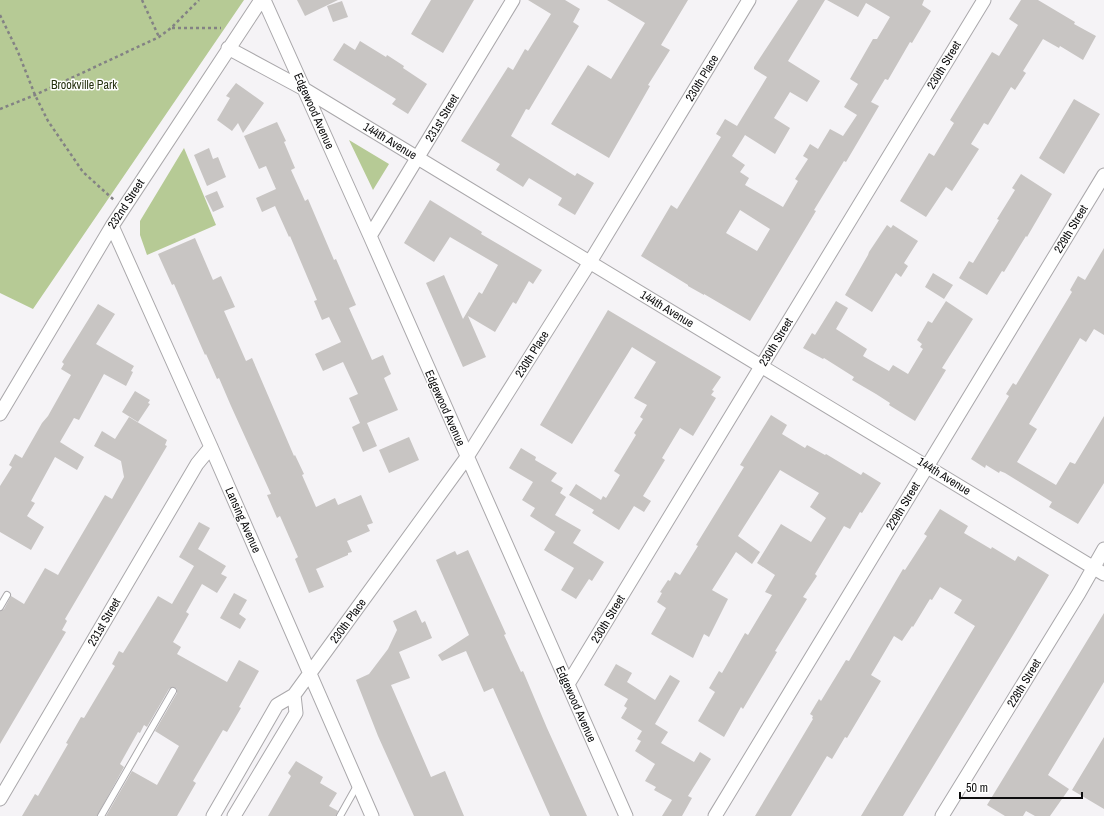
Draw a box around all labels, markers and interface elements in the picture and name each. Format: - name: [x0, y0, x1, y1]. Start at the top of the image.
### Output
- street label: 230th Street: [923, 38, 965, 92]
- street label: 230th Place: [682, 52, 722, 104]
- street label: Edgewood Avenue: [290, 70, 338, 152]
- park label: Brookville Park: [51, 77, 117, 93]
- street label: 231st Street: [421, 91, 463, 145]
- street label: 144th Avenue: [360, 119, 420, 163]
- street label: 232nd Street: [104, 176, 148, 232]
- street label: 229th Street: [1050, 202, 1092, 256]
- street label: 144th Avenue: [637, 287, 697, 331]
- street label: 230th Street: [755, 315, 797, 369]
- street label: 230th Place: [511, 328, 553, 380]
- street label: Edgewood Avenue: [421, 367, 469, 449]
- street label: 144th Avenue: [914, 453, 974, 499]
- street label: 229th Street: [882, 479, 924, 533]
- street label: Lansing Avenue: [221, 485, 265, 555]
- street label: 230th Street: [587, 592, 629, 646]
- street label: 231st Street: [84, 595, 124, 649]
- street label: 230th Place: [326, 595, 370, 647]
- street label: 228th Street: [1003, 656, 1045, 710]
- street label: Edgewood Avenue: [552, 663, 600, 745]
- scale bar: [960, 774, 1082, 800]
- text: 50 m: [966, 780, 988, 796]

